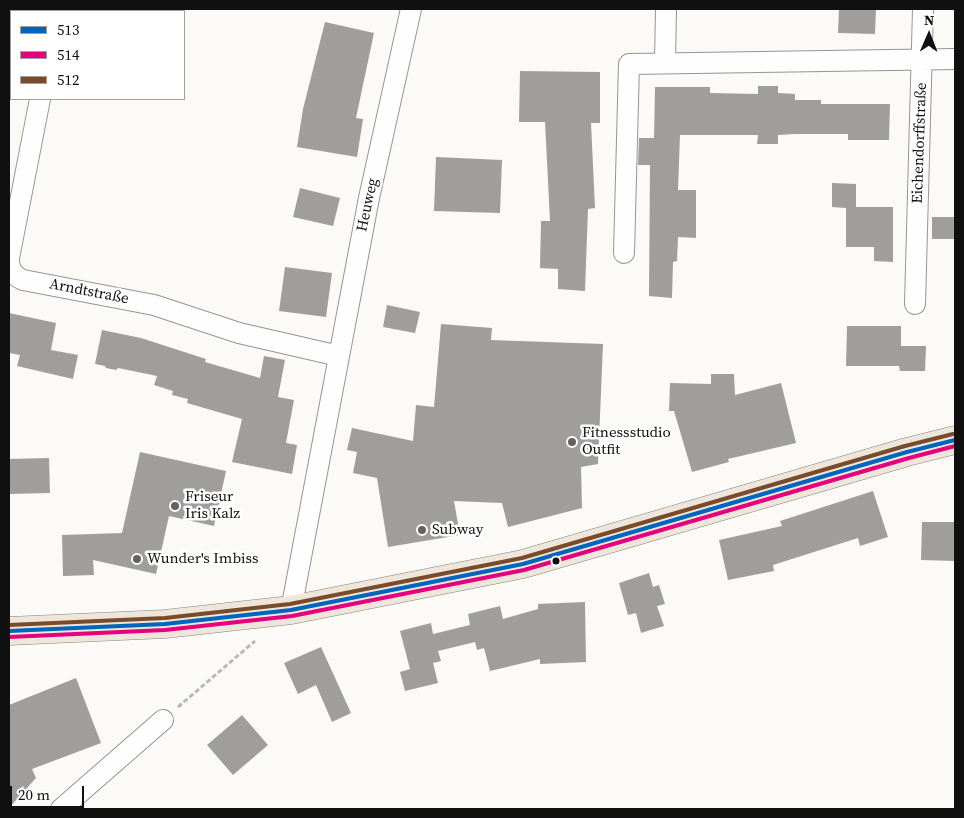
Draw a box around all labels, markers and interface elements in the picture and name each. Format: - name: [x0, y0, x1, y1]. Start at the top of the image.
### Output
- legend: [10, 10, 185, 100]
- north arrow: [904, 10, 954, 60]
- text: N: [924, 10, 935, 30]
- text: 513: [57, 19, 80, 40]
- text: 514: [57, 44, 80, 65]
- text: 512: [57, 69, 80, 90]
- street label: Eichendorffstraße: [909, 82, 931, 204]
- street label: Heuweg: [354, 177, 382, 233]
- street label: Arndtstraße: [48, 275, 130, 309]
- place label: Fitnessstudio Outfit: [582, 424, 671, 459]
- marker: Fitnessstudio Outfit: [566, 436, 578, 448]
- place label: Friseur Iris Kalz: [185, 488, 240, 523]
- marker: Friseur Iris Kalz: [169, 500, 181, 512]
- place label: Subway: [432, 521, 483, 539]
- marker: Subway: [416, 524, 428, 536]
- place label: Wunder's Imbiss: [147, 550, 259, 568]
- marker: Wunder's Imbiss: [131, 553, 143, 565]
- unlabelled marker: [551, 556, 561, 566]
- scale bar: [12, 776, 86, 808]
- text: 20 m: [18, 784, 50, 805]

